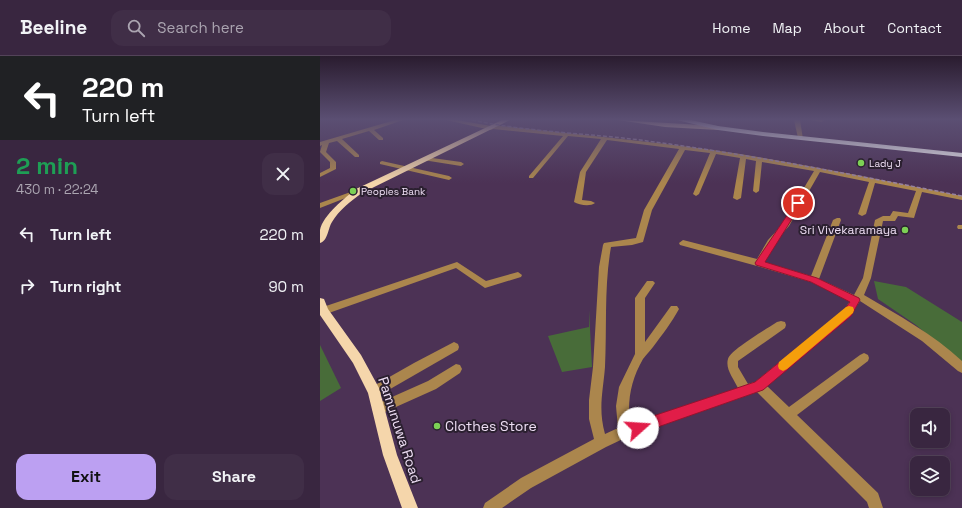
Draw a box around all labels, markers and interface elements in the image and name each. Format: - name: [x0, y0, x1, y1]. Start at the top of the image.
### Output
- search box: [111, 10, 391, 46]
- text: Beeline: [20, 15, 87, 40]
- icon: search: [125, 17, 147, 39]
- text: Search here: [157, 18, 244, 37]
- text: Home: [712, 19, 750, 37]
- text: Map: [772, 19, 802, 37]
- text: About: [824, 19, 865, 37]
- text: Contact: [887, 19, 942, 37]
- text: 220 m: [82, 69, 164, 105]
- icon: left: [16, 72, 68, 124]
- text: Turn left: [82, 104, 155, 127]
- text: 2 min: [16, 150, 78, 181]
- button: close: [262, 153, 304, 195]
- place label: Lady J: [869, 157, 901, 170]
- marker: Lady J: [856, 158, 866, 168]
- text: 430 m · 22:24: [16, 181, 99, 198]
- place label: Peoples Bank: [361, 185, 426, 198]
- marker: Peoples Bank: [348, 186, 358, 196]
- pin: [781, 186, 815, 220]
- icon: arrive: [787, 192, 809, 214]
- place label: Sri Vivekaramaya: [800, 222, 897, 238]
- icon: left: [16, 223, 38, 245]
- text: Turn left: [50, 225, 112, 244]
- text: 220 m: [260, 225, 304, 244]
- marker: Sri Vivekaramaya: [900, 225, 910, 235]
- icon: right: [16, 275, 38, 297]
- text: Turn right: [50, 277, 121, 296]
- text: 90 m: [268, 277, 304, 296]
- street label: Pamunuwa Road: [374, 374, 426, 486]
- position arrow: [617, 407, 659, 449]
- map controls: [910, 408, 950, 496]
- button: sound: [910, 408, 950, 448]
- place label: Clothes Store: [445, 417, 537, 435]
- marker: Clothes Store: [432, 421, 442, 431]
- button: Exit: [16, 454, 156, 500]
- button: Share: [164, 454, 304, 500]
- button: layers: [910, 456, 950, 496]

